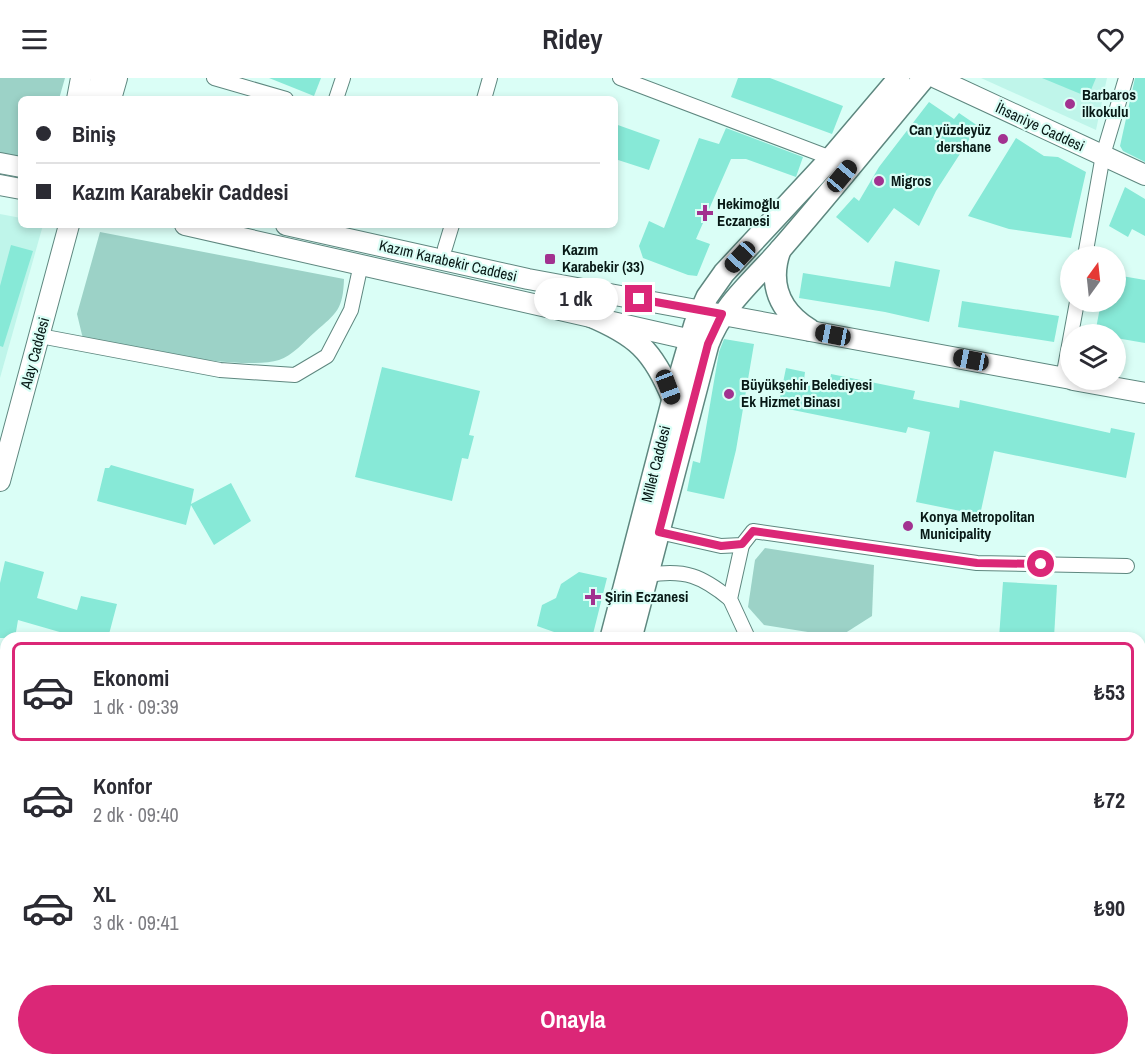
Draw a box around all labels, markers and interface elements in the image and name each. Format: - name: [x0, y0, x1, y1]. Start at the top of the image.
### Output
- text: Ridey: [542, 21, 603, 57]
- icon: menu: [18, 23, 51, 56]
- icon: heart: [1094, 23, 1127, 56]
- place label: Barbaros ilkokulu: [1082, 84, 1136, 122]
- street label: İhsaniye Caddesi: [992, 97, 1088, 156]
- marker: Barbaros ilkokulu: [1063, 97, 1077, 111]
- text: Biniş: [72, 119, 116, 149]
- place label: Can yüzdeyüz dershane: [909, 119, 991, 157]
- marker: Can yüzdeyüz dershane: [996, 132, 1010, 146]
- car: [824, 156, 860, 196]
- place label: Migros: [891, 170, 931, 191]
- marker: Migros: [872, 174, 886, 188]
- text: Kazım Karabekir Caddesi: [72, 177, 289, 207]
- place label: Hekimoğlu Eczanesi: [717, 193, 780, 231]
- marker: Hekimoğlu Eczanesi: [698, 206, 712, 220]
- street label: Kazım Karabekir Caddesi: [377, 234, 519, 287]
- car: [721, 238, 759, 276]
- place label: Kazım Karabekir (33): [562, 239, 644, 277]
- north arrow: [1060, 246, 1126, 312]
- map controls: [1060, 246, 1126, 390]
- marker: Kazım Karabekir (33): [543, 252, 557, 266]
- callout: 1 dk: [534, 278, 618, 320]
- text: 1 dk: [560, 285, 592, 312]
- route end: [625, 285, 652, 312]
- street label: Alay Caddesi: [15, 315, 54, 392]
- car: [814, 323, 852, 347]
- button: layers: [1060, 324, 1126, 390]
- car: [952, 348, 990, 372]
- car: [653, 367, 683, 407]
- place label: Büyükşehir Belediyesi Ek Hizmet Binası: [741, 374, 872, 412]
- marker: Büyükşehir Belediyesi Ek Hizmet Binası: [722, 387, 736, 401]
- street label: Millet Caddesi: [636, 423, 675, 505]
- place label: Konya Metropolitan Municipality: [920, 506, 1035, 544]
- marker: Konya Metropolitan Municipality: [901, 519, 915, 533]
- route start: [1027, 550, 1054, 577]
- place label: Şirin Eczanesi: [605, 586, 688, 607]
- marker: Şirin Eczanesi: [586, 590, 600, 604]
- text: Ekonomi: [93, 663, 169, 693]
- icon: car: [21, 665, 75, 719]
- text: ₺53: [1094, 677, 1125, 707]
- text: 1 dk · 09:39: [93, 693, 179, 720]
- text: Konfor: [93, 771, 152, 801]
- icon: car: [21, 773, 75, 827]
- text: ₺72: [1094, 785, 1125, 815]
- text: 2 dk · 09:40: [93, 801, 179, 828]
- text: XL: [93, 879, 116, 909]
- icon: car: [21, 881, 75, 935]
- text: ₺90: [1094, 893, 1125, 923]
- text: 3 dk · 09:41: [93, 909, 179, 936]
- button: Onayla: [18, 985, 1128, 1054]

